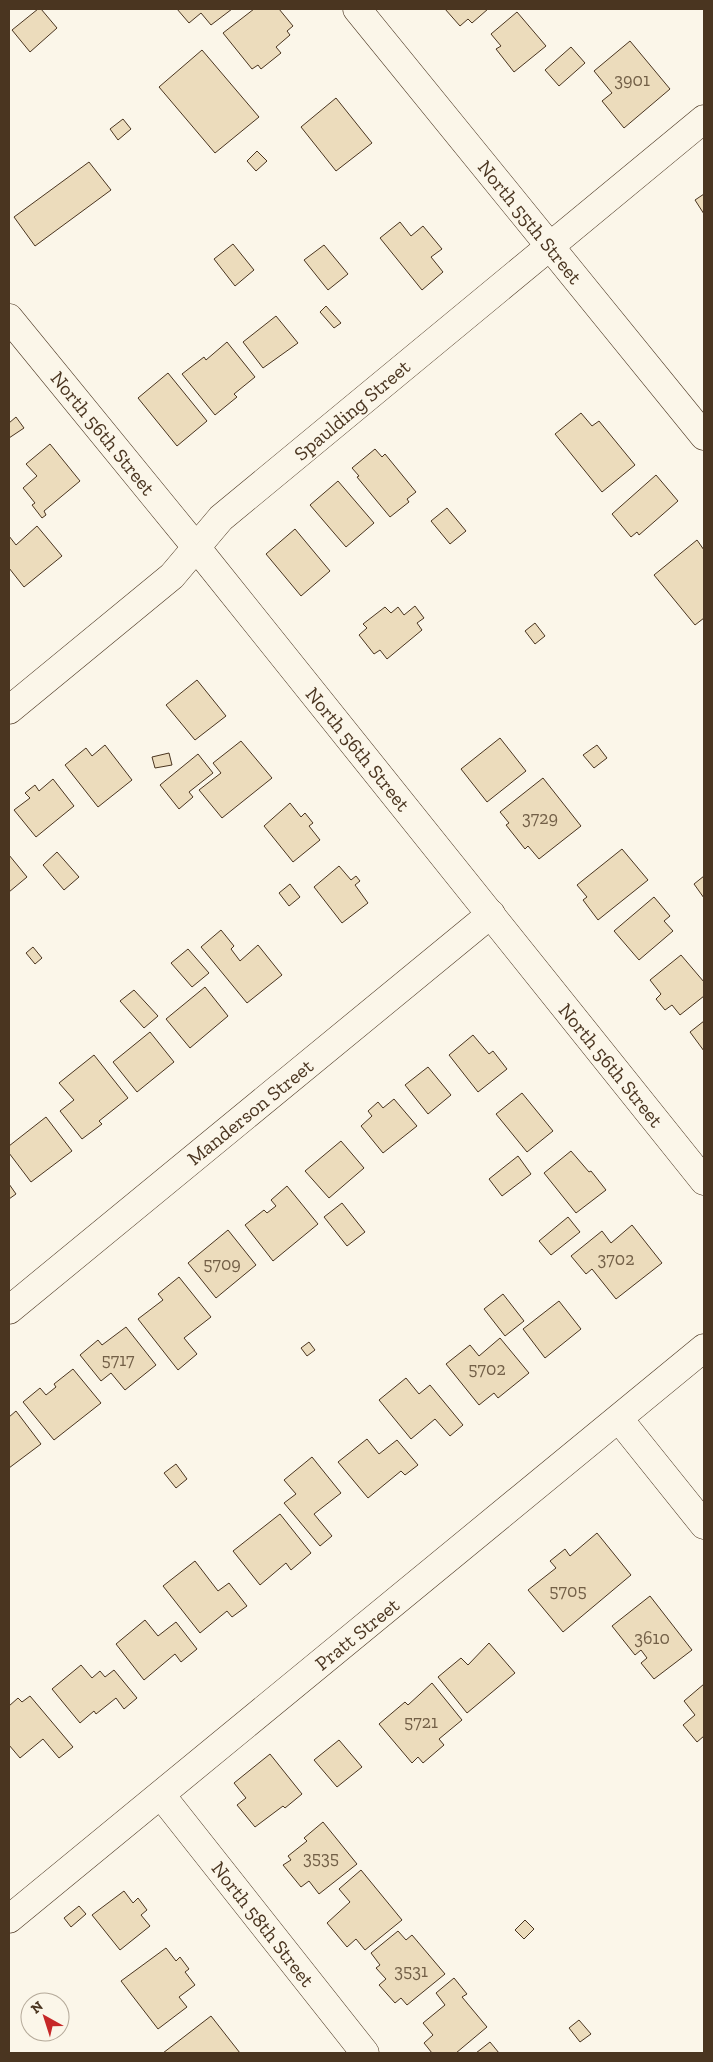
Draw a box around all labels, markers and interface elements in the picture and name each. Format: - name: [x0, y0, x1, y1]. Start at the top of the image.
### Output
- house number: 3901: [614, 69, 650, 91]
- street label: North 55th Street: [473, 155, 588, 289]
- street label: Spaulding Street: [289, 354, 415, 466]
- street label: North 56th Street: [46, 366, 161, 500]
- street label: North 56th Street: [301, 682, 416, 816]
- house number: 3729: [522, 807, 558, 829]
- street label: North 56th Street: [554, 998, 669, 1132]
- street label: Manderson Street: [182, 1054, 318, 1170]
- house number: 3702: [598, 1248, 634, 1270]
- house number: 5709: [203, 1253, 241, 1275]
- house number: 5717: [102, 1349, 135, 1371]
- house number: 5702: [468, 1358, 506, 1380]
- house number: 5705: [549, 1580, 587, 1602]
- street label: Pratt Street: [310, 1592, 404, 1675]
- house number: 3610: [634, 1627, 670, 1649]
- house number: 5721: [404, 1711, 438, 1733]
- house number: 3535: [303, 1847, 339, 1869]
- street label: North 58th Street: [207, 1856, 320, 1992]
- house number: 3531: [394, 1960, 428, 1982]
- north arrow: [20, 1992, 70, 2042]
- text: N: [28, 1997, 47, 2017]

